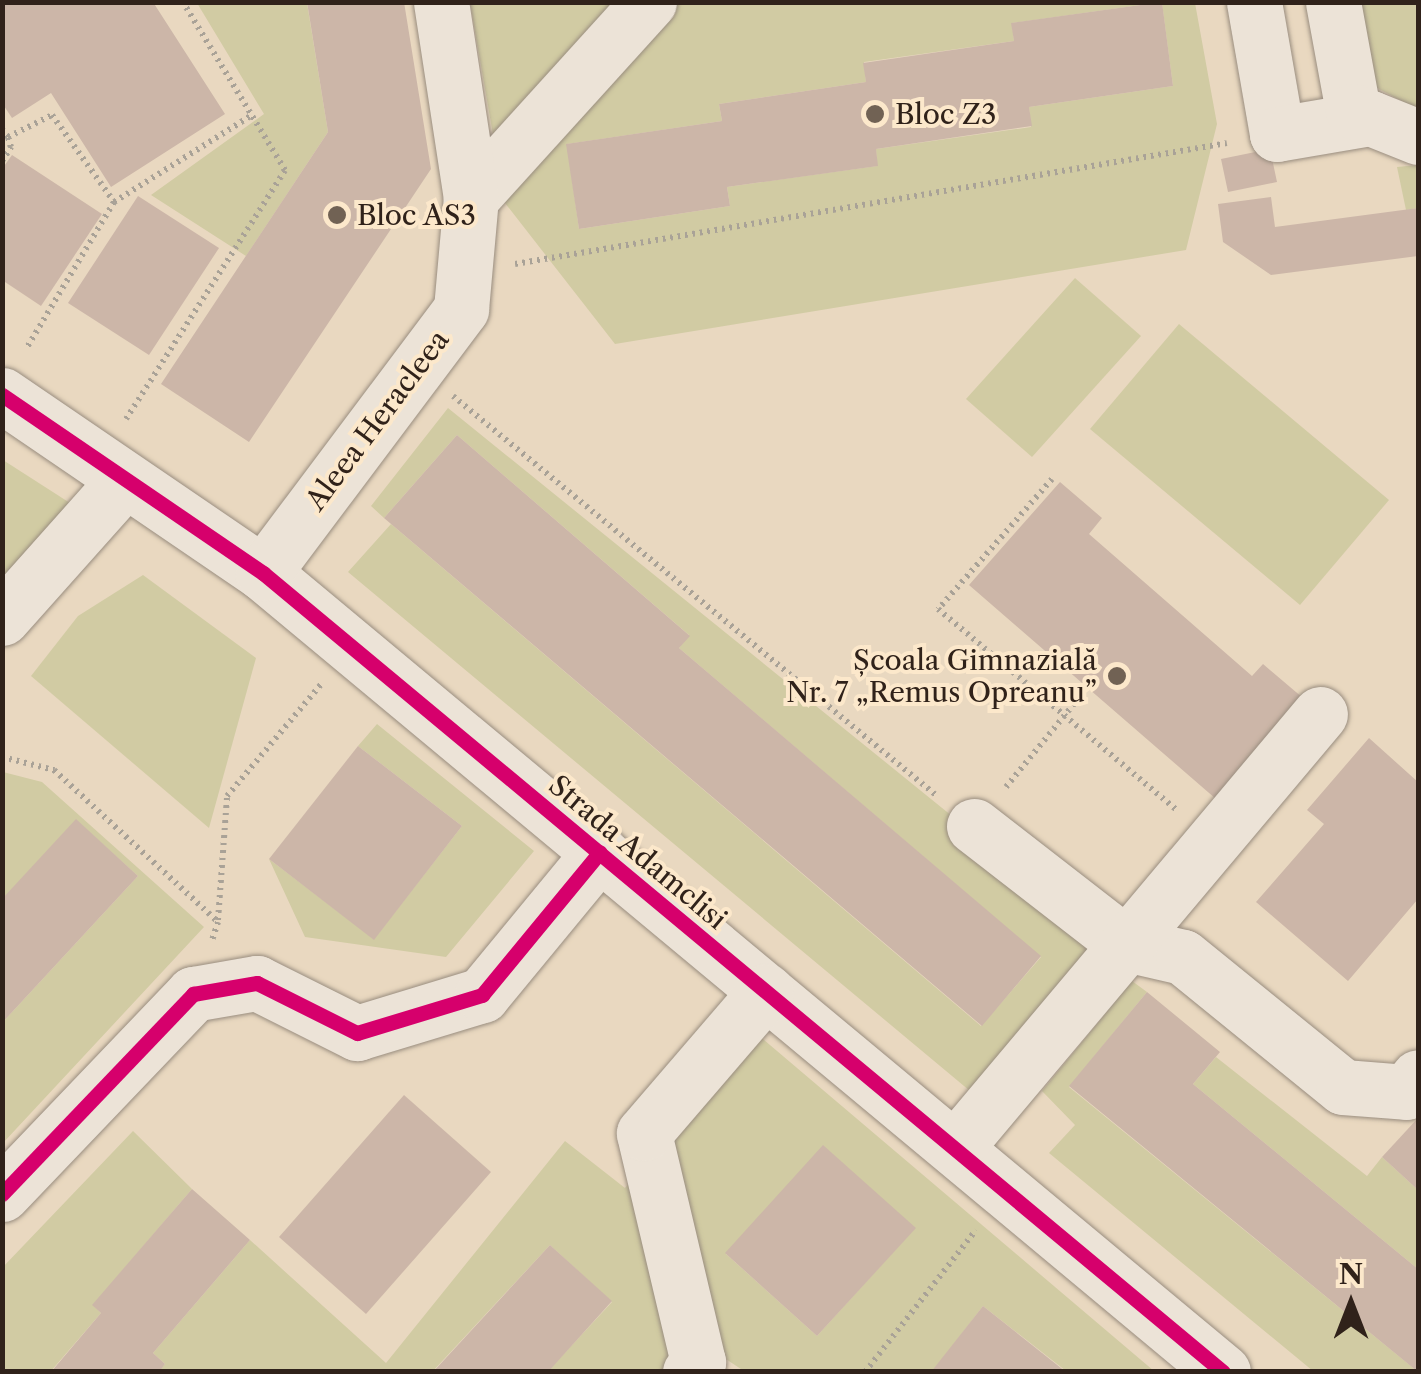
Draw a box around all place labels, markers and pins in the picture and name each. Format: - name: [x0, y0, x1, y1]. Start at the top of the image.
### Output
- place label: Bloc Z3: [895, 97, 996, 131]
- marker: Bloc Z3: [864, 103, 886, 125]
- place label: Bloc AS3: [357, 198, 477, 232]
- marker: Bloc AS3: [326, 204, 348, 226]
- place label: Școala Gimnazială Nr. 7 „Remus Opreanu”: [786, 643, 1097, 709]
- marker: Școala Gimnazială Nr. 7 „Remus Opreanu”: [1106, 665, 1128, 687]

